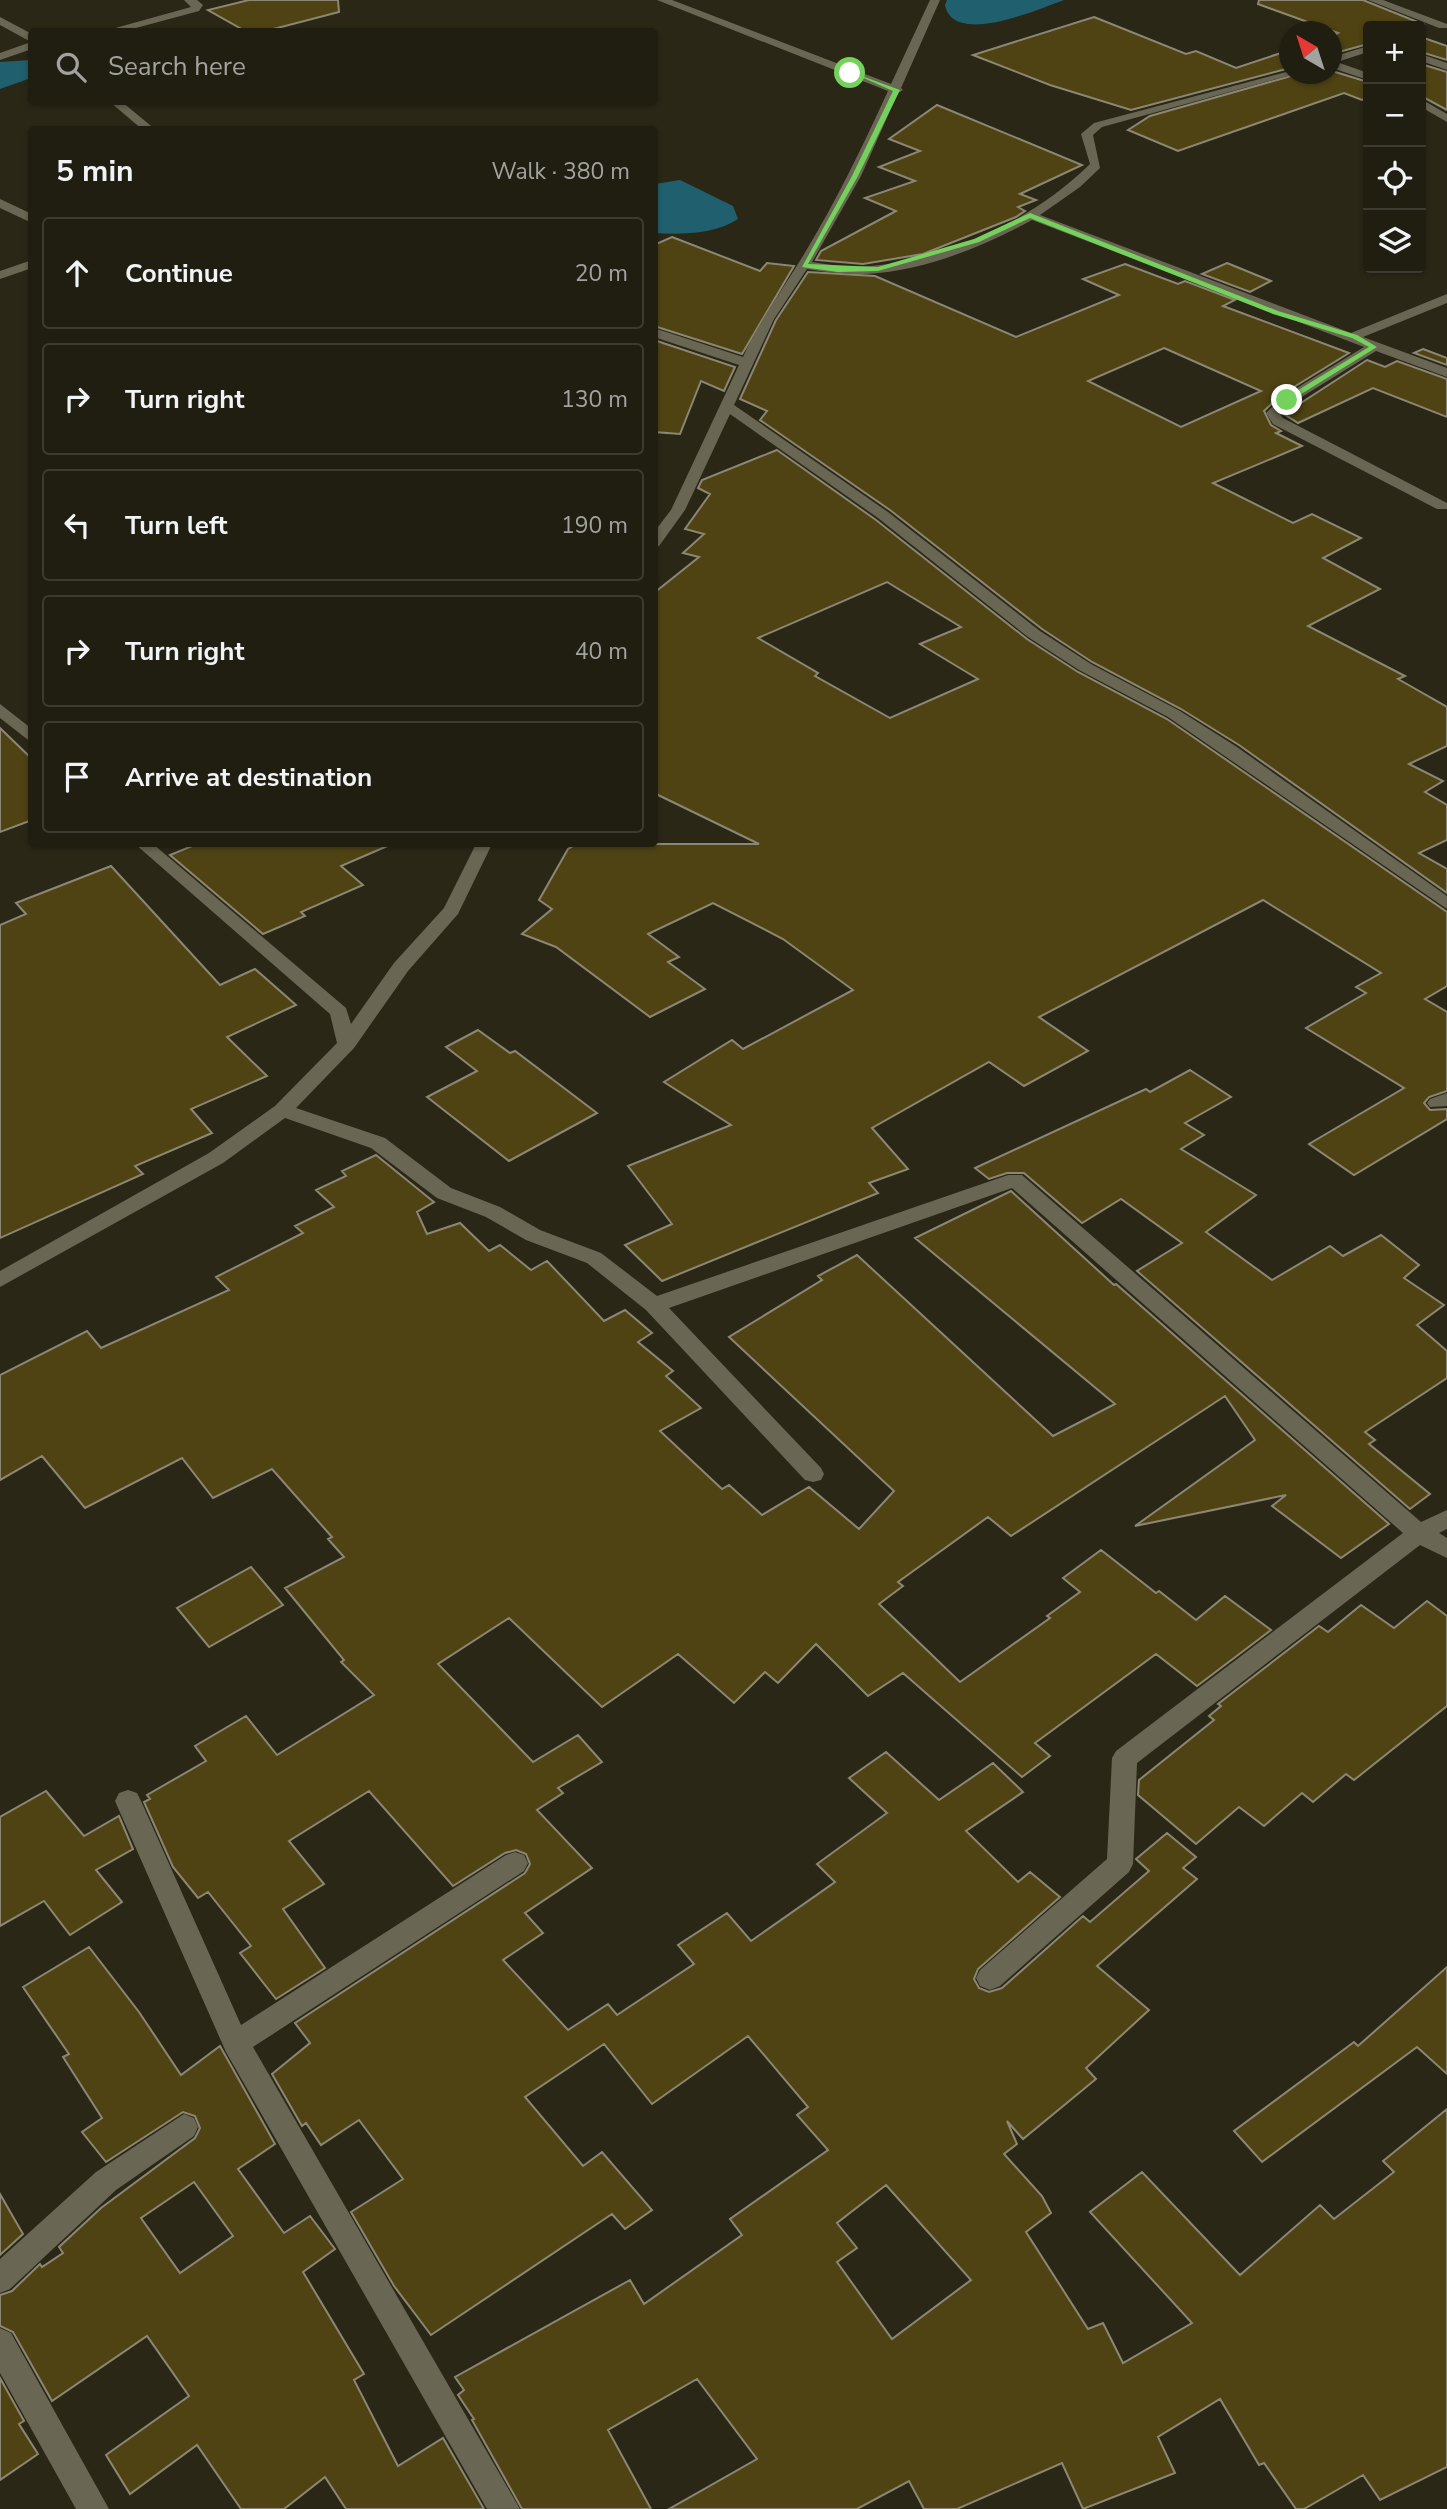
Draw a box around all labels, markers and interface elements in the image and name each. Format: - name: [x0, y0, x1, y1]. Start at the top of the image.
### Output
- north arrow: [1279, 21, 1342, 84]
- map controls: [1363, 21, 1426, 273]
- button: +: [1363, 21, 1426, 84]
- search box: [28, 28, 658, 105]
- icon: search: [52, 48, 90, 86]
- text: Search here: [108, 49, 246, 84]
- route start: [834, 57, 865, 88]
- button: −: [1363, 84, 1426, 147]
- button: locate: [1363, 147, 1426, 210]
- text: 5 min: [56, 151, 134, 192]
- text: Walk · 380 m: [491, 156, 630, 187]
- button: layers: [1363, 210, 1426, 273]
- icon: ahead: [58, 254, 96, 292]
- text: Continue: [125, 256, 233, 291]
- text: 20 m: [575, 258, 628, 289]
- icon: right: [58, 380, 96, 418]
- text: Turn right: [125, 382, 244, 417]
- text: 130 m: [561, 384, 628, 415]
- route end: [1271, 384, 1302, 415]
- icon: left: [58, 506, 96, 544]
- text: Turn left: [125, 508, 228, 543]
- text: 190 m: [561, 510, 628, 541]
- icon: right: [58, 632, 96, 670]
- text: Turn right: [125, 634, 244, 669]
- text: 40 m: [575, 636, 628, 667]
- icon: arrive: [58, 758, 96, 796]
- text: Arrive at destination: [125, 760, 372, 795]

